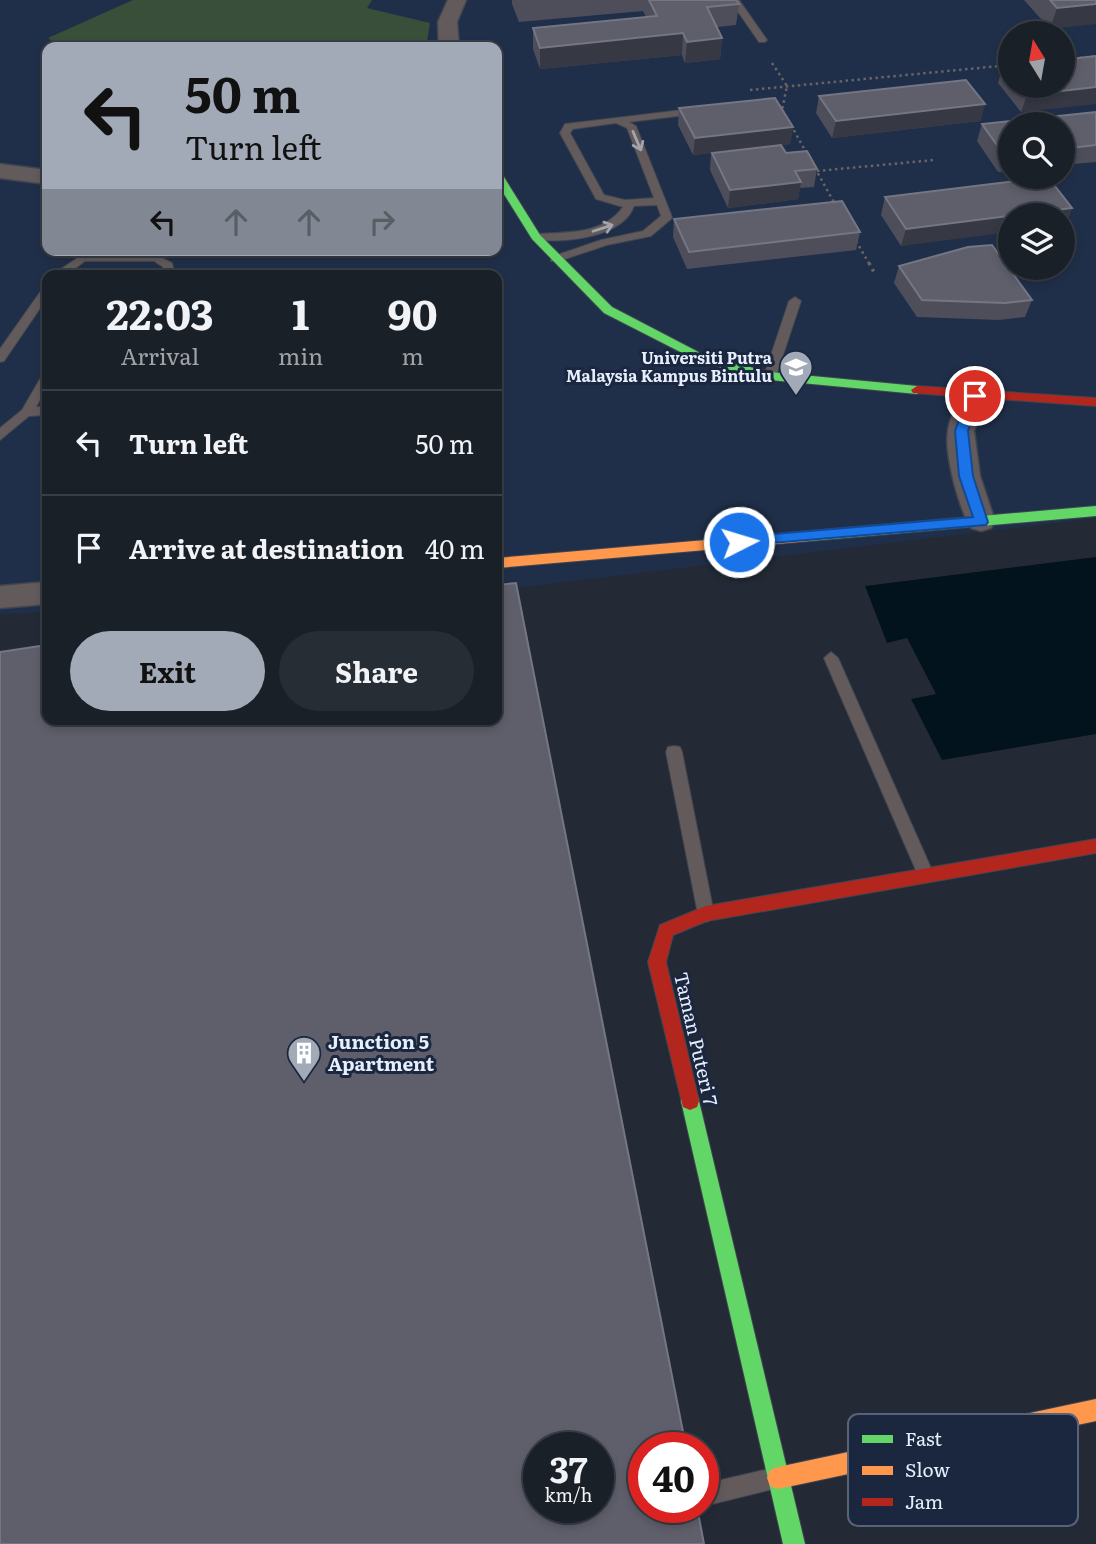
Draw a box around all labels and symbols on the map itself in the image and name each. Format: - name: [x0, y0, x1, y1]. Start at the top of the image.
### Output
- north arrow: [998, 21, 1074, 98]
- one-way arrow: [631, 130, 644, 152]
- one-way arrow: [592, 221, 614, 233]
- place label: Universiti Putra Malaysia Kampus Bintulu: [566, 345, 773, 387]
- school or university icon: Universiti Putra Malaysia Kampus Bintulu: [777, 348, 815, 397]
- pin: [945, 366, 1005, 426]
- position arrow: [702, 505, 776, 579]
- street label: Taman Puteri 7: [668, 969, 726, 1109]
- place label: Junction 5 Apartment: [328, 1027, 435, 1077]
- building icon: Junction 5 Apartment: [285, 1034, 323, 1083]
- legend: [848, 1414, 1078, 1526]
- text: Fast: [905, 1424, 942, 1452]
- speed limit sign: 40: [628, 1432, 719, 1523]
- text: Slow: [905, 1455, 950, 1483]
- text: Jam: [905, 1487, 943, 1515]

